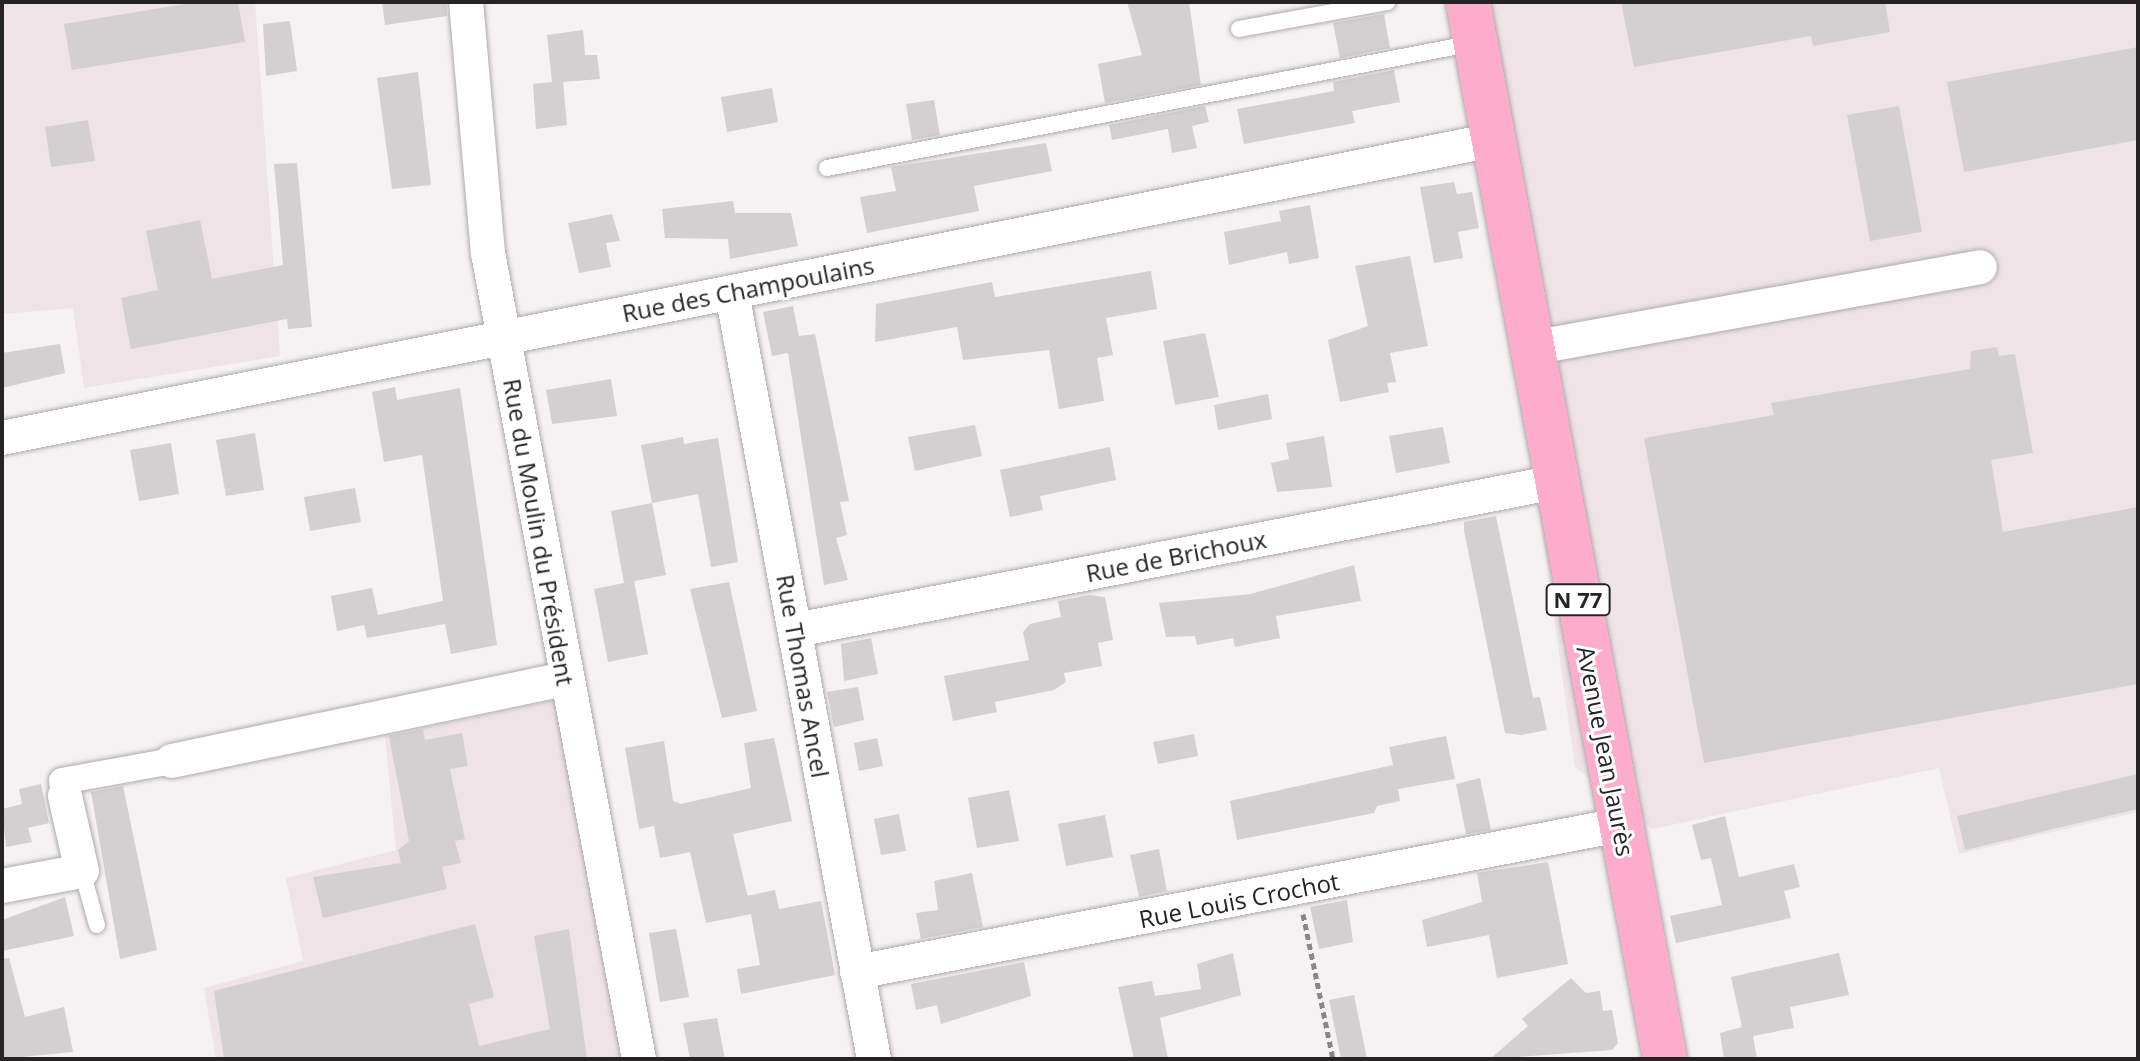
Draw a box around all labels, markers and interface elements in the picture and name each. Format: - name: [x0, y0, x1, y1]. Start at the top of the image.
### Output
- street label: Rue des Champoulains: [620, 250, 876, 328]
- street label: Rue du Moulin du Président: [498, 376, 580, 688]
- street label: Rue de Brichoux: [1083, 524, 1269, 588]
- street label: Rue Thomas Ancel: [771, 572, 835, 780]
- road number: N 77: [1544, 582, 1612, 618]
- street label: Avenue Jean Jaurès: [1572, 644, 1640, 858]
- street label: Rue Louis Crochot: [1137, 866, 1341, 934]

